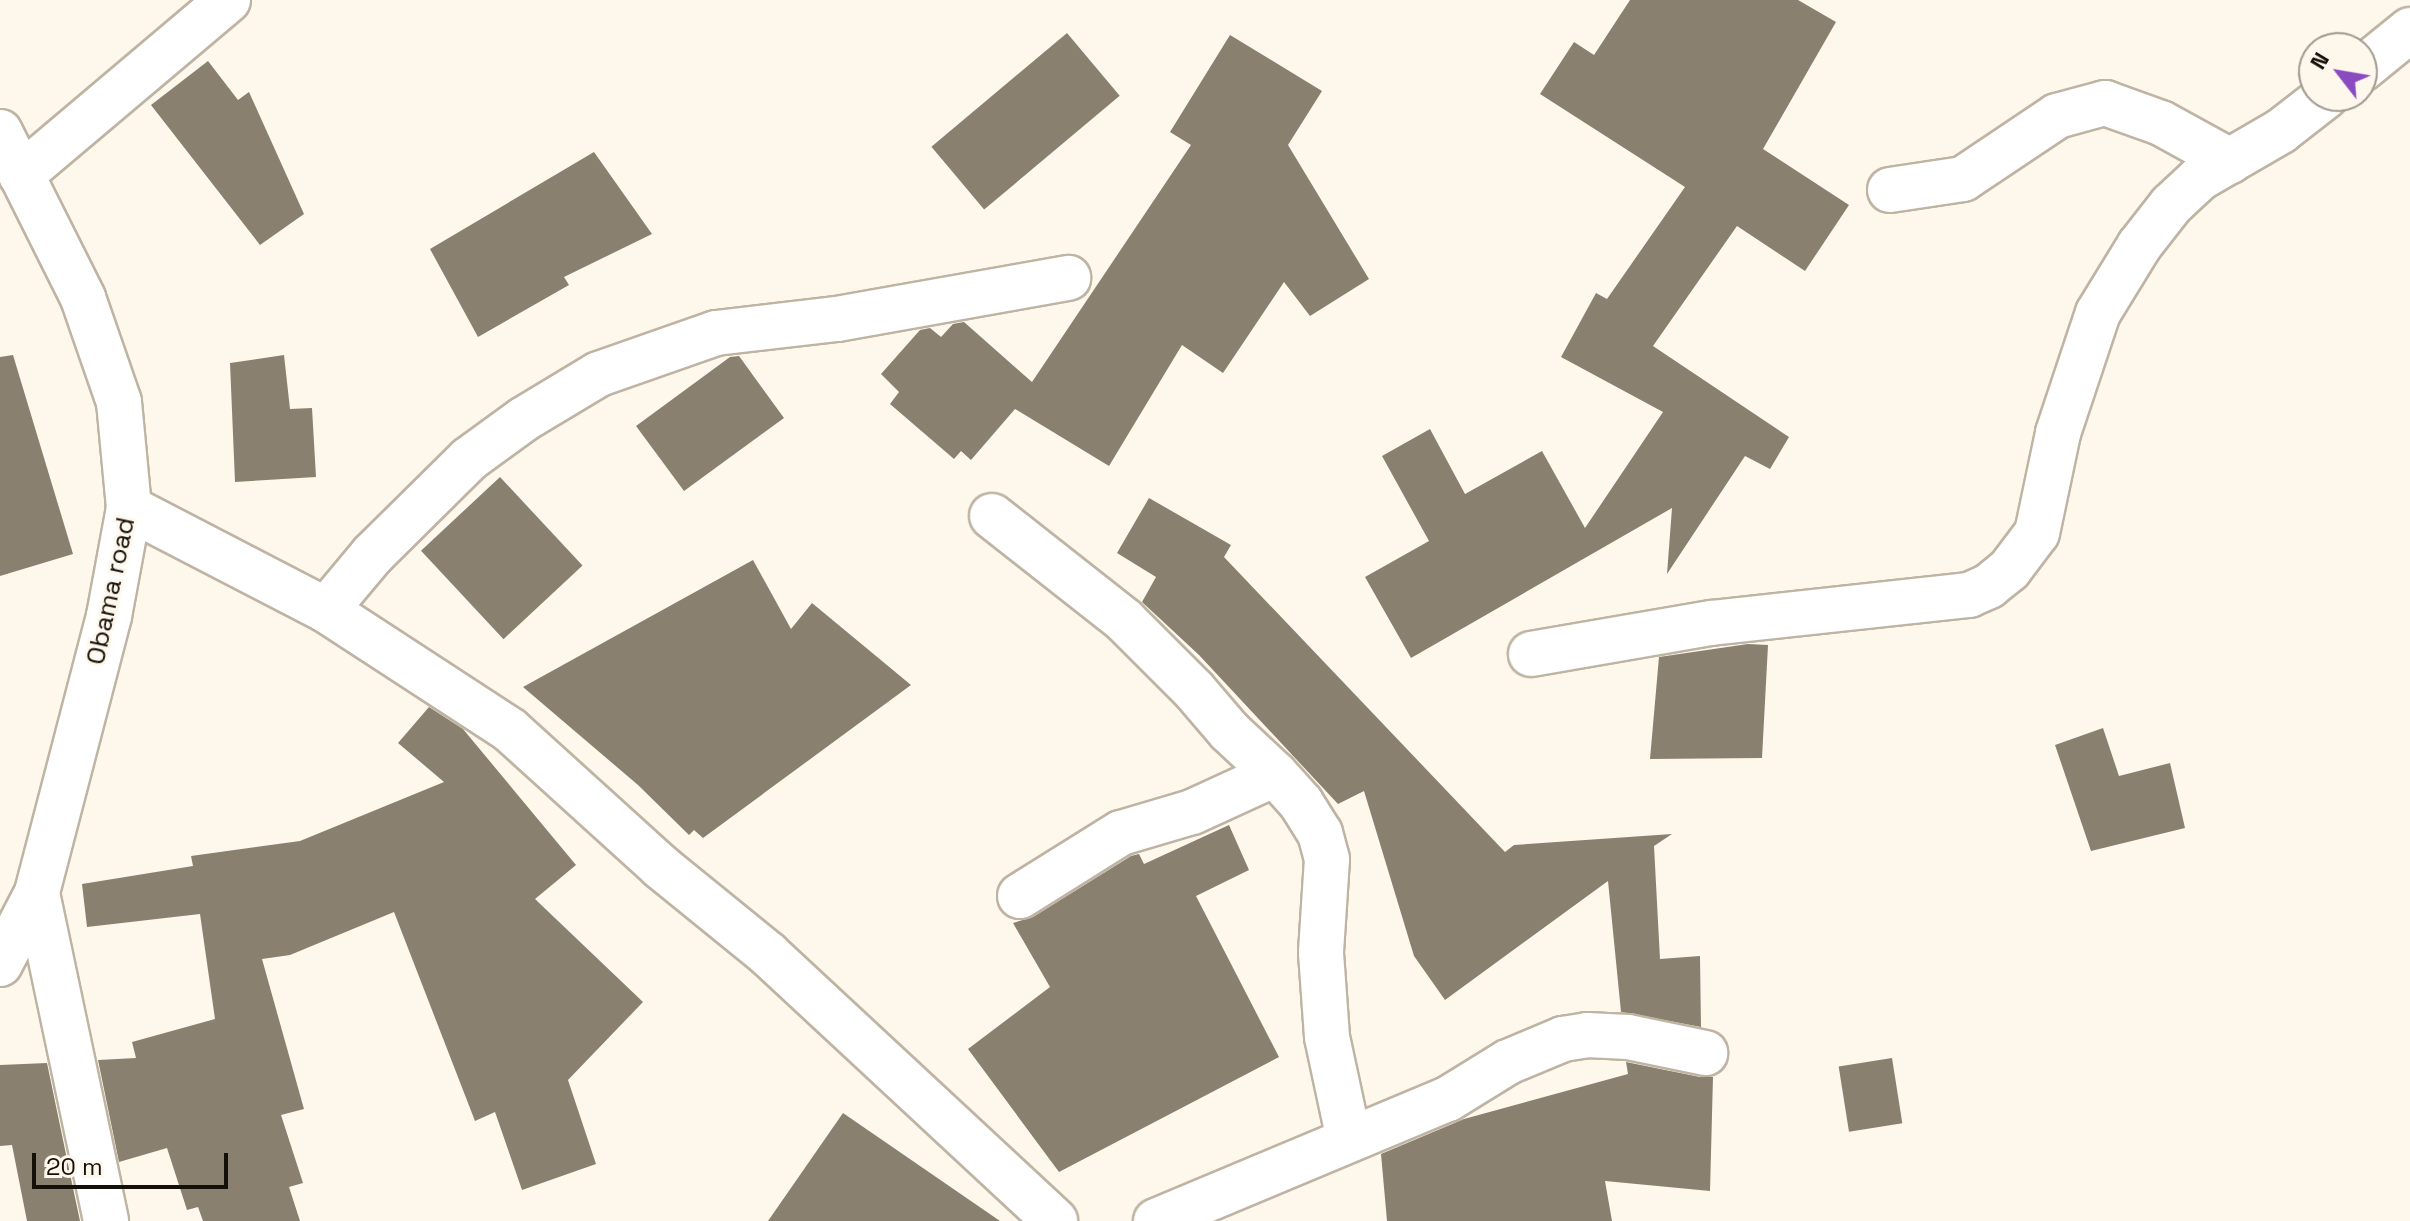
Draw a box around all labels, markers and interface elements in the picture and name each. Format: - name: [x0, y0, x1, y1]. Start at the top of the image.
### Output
- north arrow: [2298, 32, 2378, 112]
- text: N: [2303, 47, 2335, 74]
- street label: Obama road: [80, 514, 142, 668]
- scale bar: [36, 1137, 232, 1187]
- text: 20 m: [46, 1151, 103, 1182]

